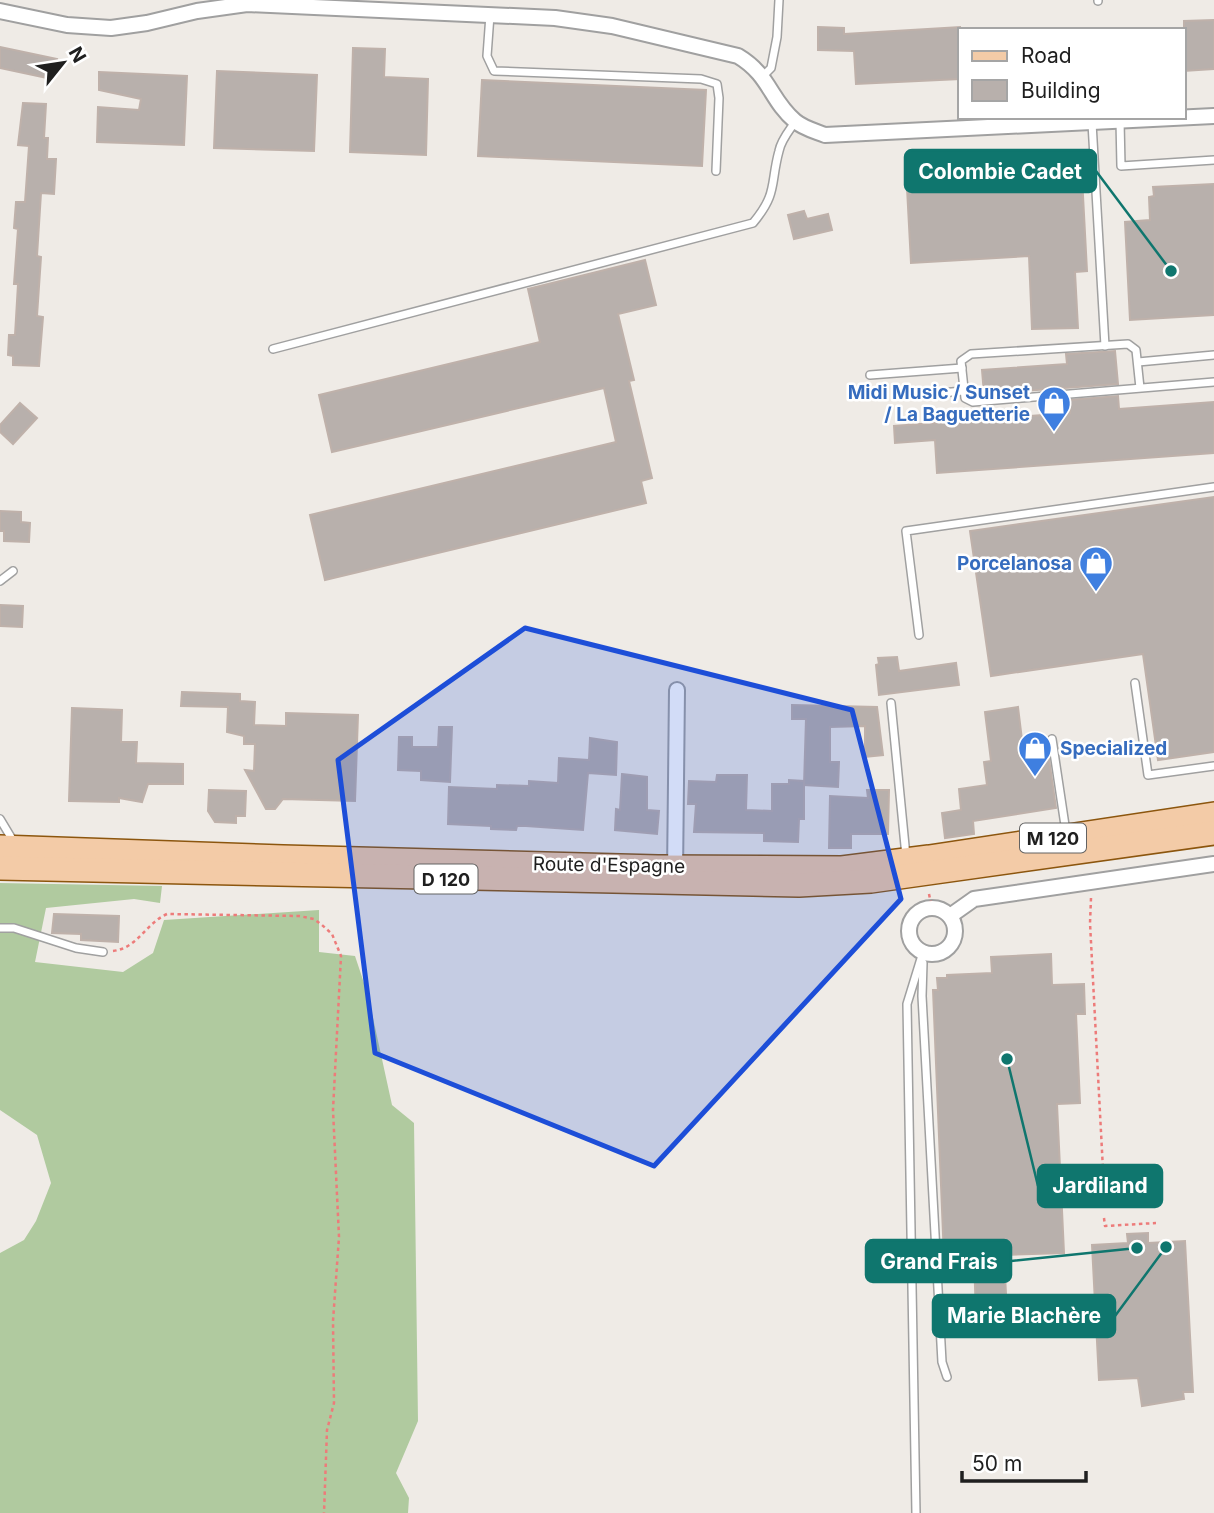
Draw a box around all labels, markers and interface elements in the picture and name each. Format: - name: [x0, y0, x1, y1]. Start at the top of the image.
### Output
- north arrow: [28, 28, 98, 98]
- legend: [958, 28, 1186, 119]
- text: N: [64, 43, 91, 67]
- text: Road: [1021, 43, 1072, 68]
- text: Building: [1021, 78, 1101, 103]
- callout: Colombie Cadet: [905, 150, 1096, 192]
- text: Colombie Cadet: [918, 159, 1082, 184]
- place label: Midi Music / Sunset / La Baguetterie: [848, 381, 1030, 426]
- shop icon: Midi Music / Sunset / La Baguetterie: [1035, 384, 1073, 433]
- shop icon: Porcelanosa: [1077, 544, 1115, 593]
- place label: Porcelanosa: [957, 552, 1072, 575]
- shop icon: Specialized: [1016, 729, 1054, 778]
- place label: Specialized: [1060, 737, 1167, 760]
- road number: M 120: [1020, 824, 1086, 852]
- street label: Route d'Espagne: [533, 852, 685, 878]
- road number: D 120: [414, 864, 478, 894]
- callout: Jardiland: [1038, 1165, 1162, 1207]
- text: Jardiland: [1052, 1173, 1148, 1198]
- callout: Grand Frais: [866, 1240, 1011, 1282]
- text: Grand Frais: [880, 1249, 998, 1274]
- callout: Marie Blachère: [933, 1295, 1115, 1337]
- text: Marie Blachère: [947, 1303, 1101, 1328]
- scale bar: [962, 1440, 1086, 1484]
- text: 50 m: [972, 1451, 1022, 1476]

